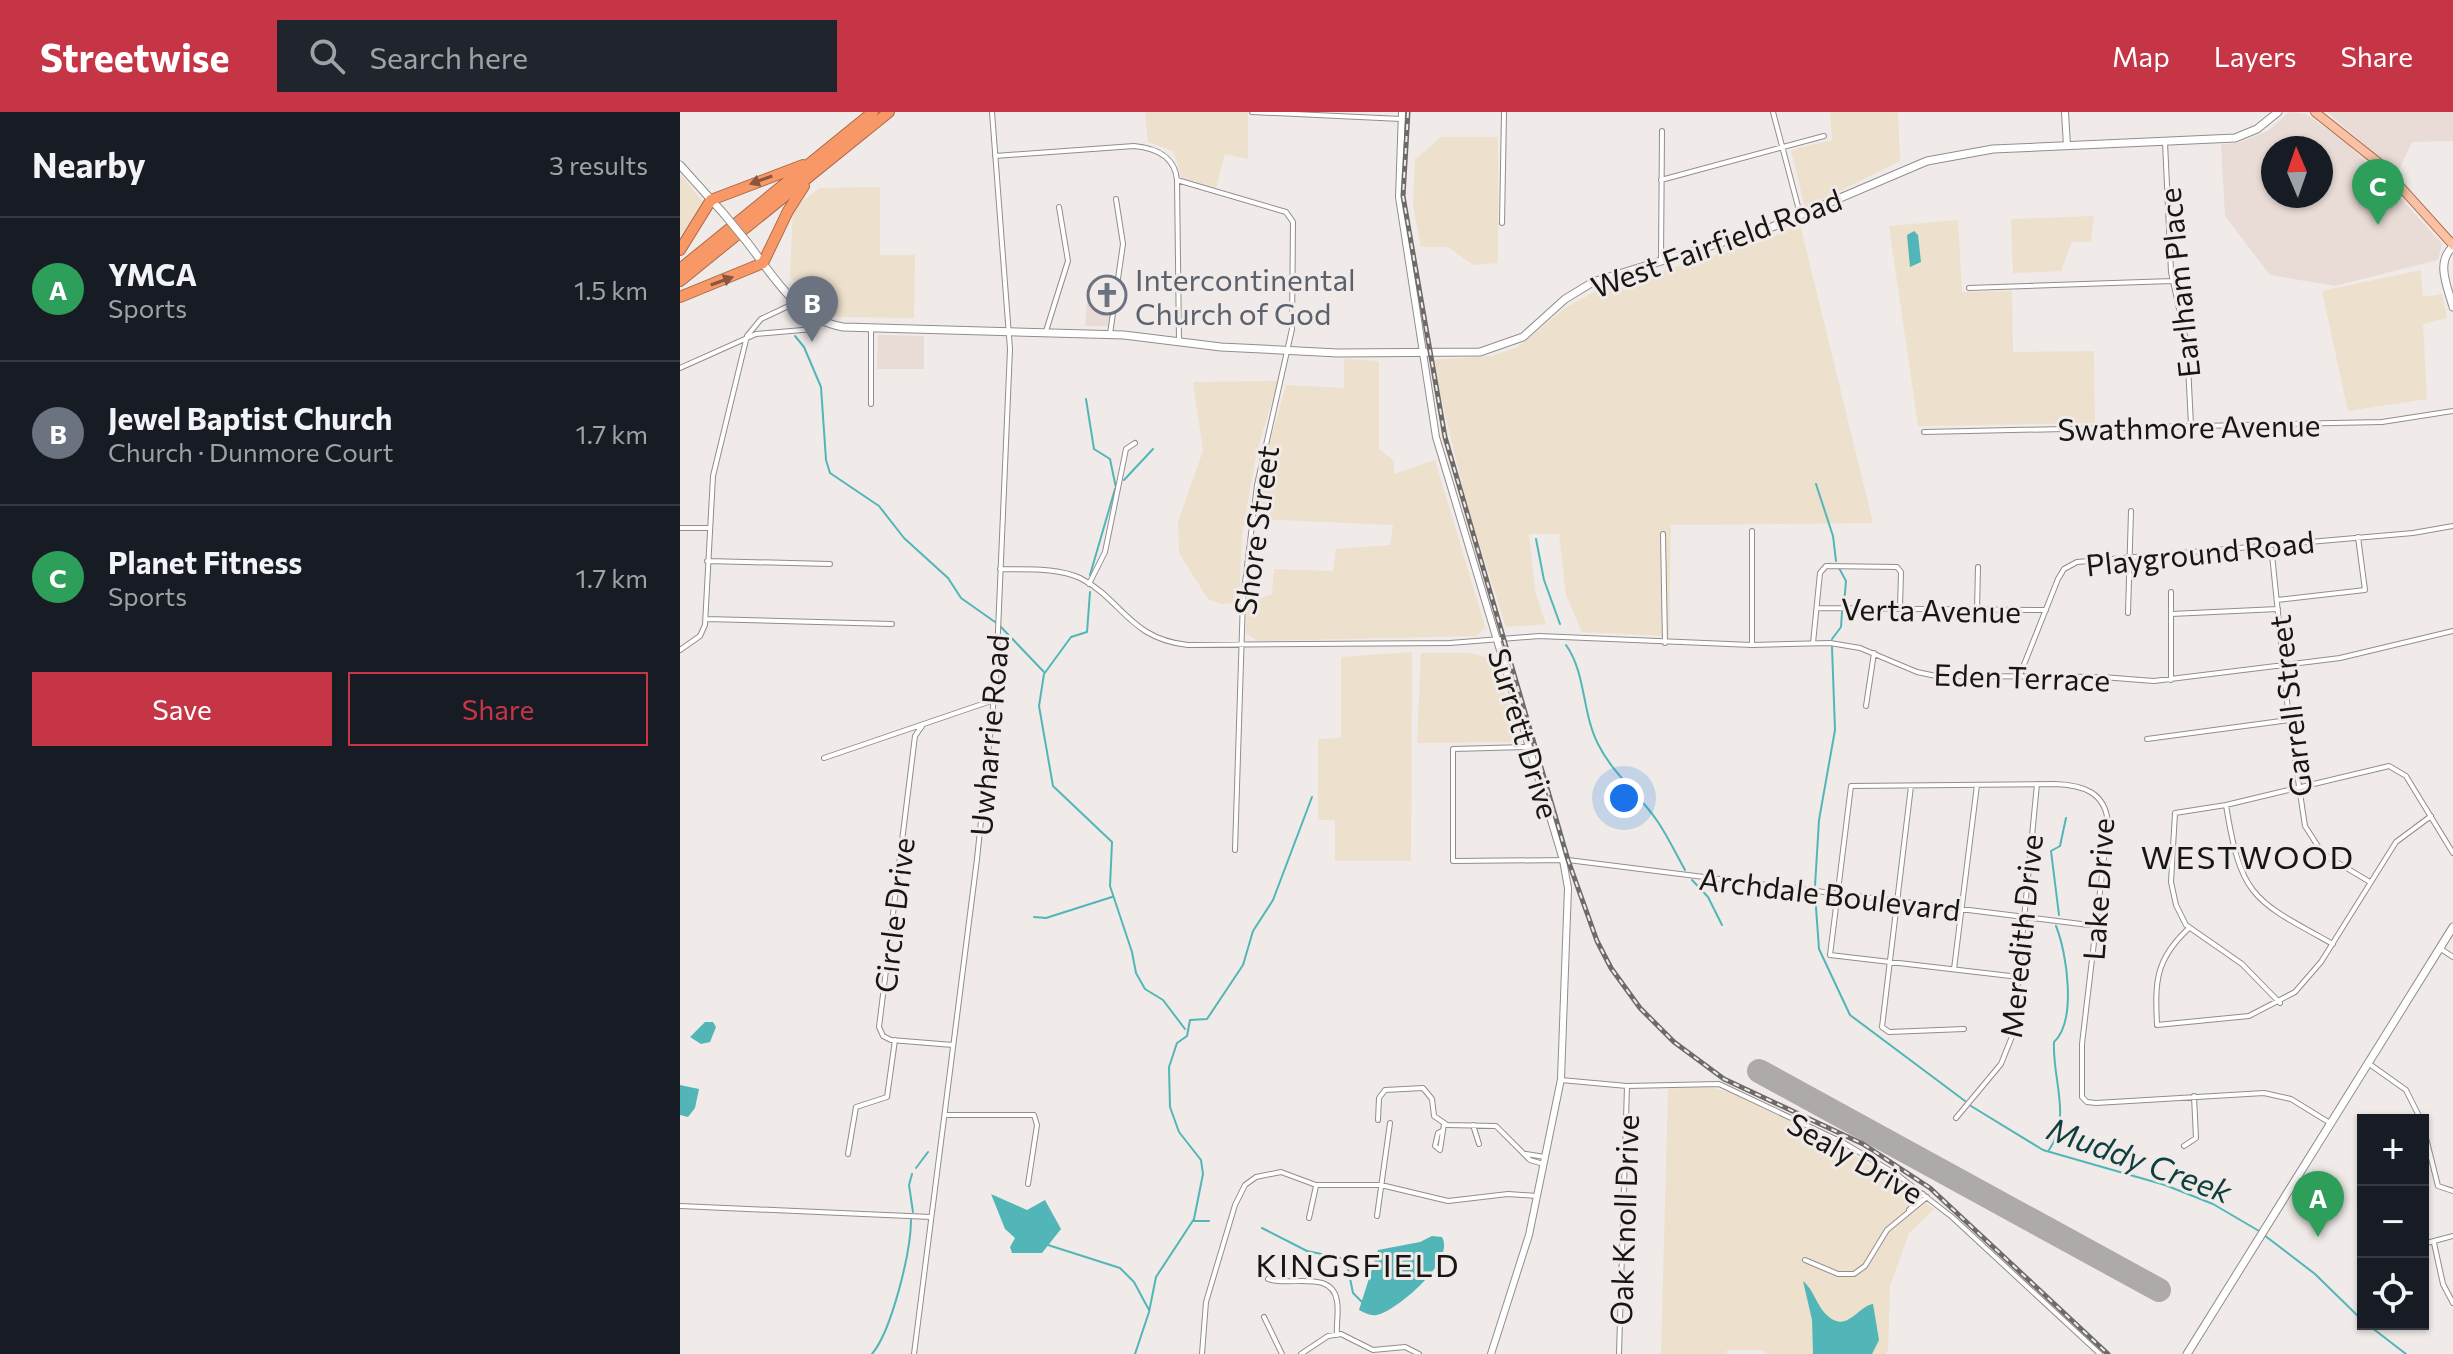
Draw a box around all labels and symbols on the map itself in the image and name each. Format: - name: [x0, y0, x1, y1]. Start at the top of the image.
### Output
- north arrow: [2261, 136, 2333, 208]
- pin: C: [2352, 159, 2404, 225]
- one-way arrow: [749, 174, 773, 187]
- street label: West Fairfield Road: [1586, 179, 1846, 305]
- street label: Earlham Place: [2150, 186, 2206, 380]
- place label: Intercontinental Church of God: [1135, 260, 1356, 331]
- one-way arrow: [710, 274, 734, 287]
- church icon: Intercontinental Church of God: [1086, 274, 1128, 316]
- pin: B: [786, 276, 838, 342]
- street label: Swathmore Avenue: [2057, 405, 2321, 447]
- street label: Shore Street: [1225, 443, 1285, 617]
- street label: Playground Road: [2084, 522, 2316, 582]
- street label: Verta Avenue: [1841, 589, 2021, 629]
- street label: Garrell Street: [2260, 613, 2318, 799]
- street label: Uwharrie Road: [961, 633, 1015, 837]
- street label: Surrett Drive: [1482, 643, 1568, 823]
- street label: Eden Terrace: [1933, 654, 2111, 698]
- your location: [1604, 778, 1644, 818]
- street label: Lake Drive: [2074, 817, 2120, 961]
- street label: Meredith Drive: [1991, 832, 2049, 1040]
- street label: Circle Drive: [865, 835, 921, 995]
- district label: WESTWOOD: [2141, 836, 2355, 876]
- street label: Archdale Boulevard: [1697, 859, 1963, 927]
- street label: Sealy Drive: [1782, 1103, 1930, 1211]
- water label: Muddy Creek: [2042, 1107, 2238, 1211]
- street label: Oak Knoll Drive: [1601, 1114, 1645, 1326]
- pin: A: [2292, 1171, 2344, 1237]
- district label: KINGSFIELD: [1256, 1244, 1460, 1284]

